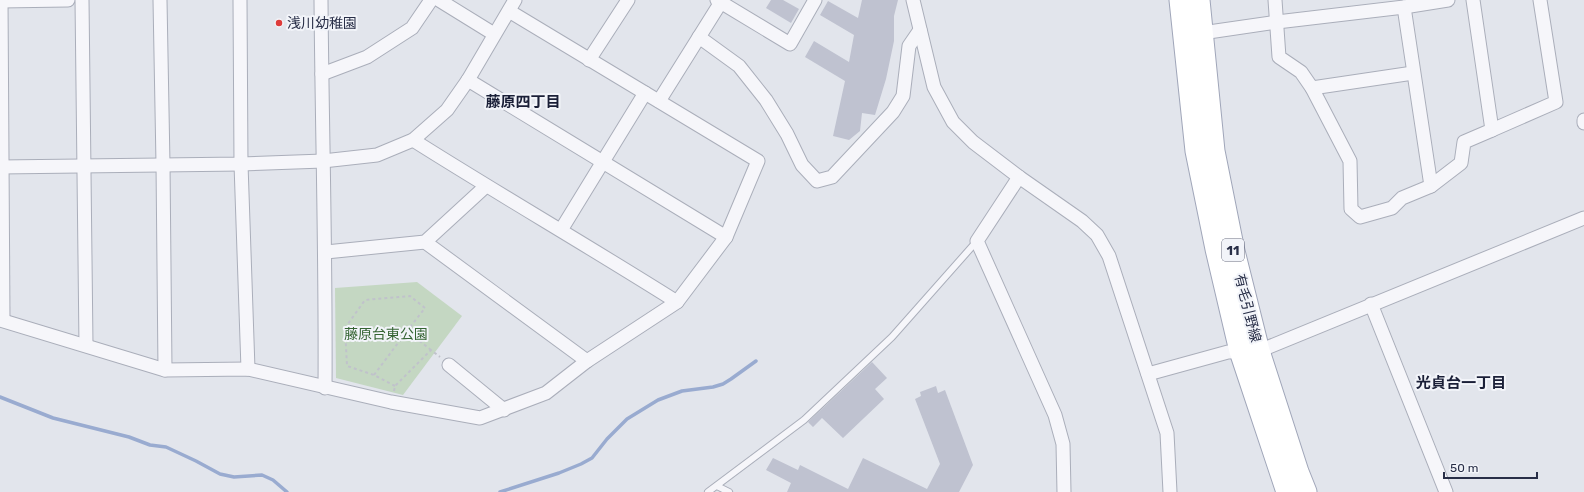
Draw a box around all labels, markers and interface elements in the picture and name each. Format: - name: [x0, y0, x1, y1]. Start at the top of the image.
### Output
- place label: 浅川幼稚園: [287, 15, 357, 32]
- marker: 浅川幼稚園: [274, 18, 284, 28]
- district label: 藤原四丁目: [485, 93, 561, 111]
- road number: 11: [1222, 239, 1244, 261]
- street label: 有毛引野線: [1231, 272, 1264, 344]
- park label: 藤原台東公園: [344, 326, 428, 343]
- district label: 光貞台一丁目: [1416, 374, 1506, 392]
- scale bar: [1444, 454, 1537, 480]
- text: 50 m: [1450, 461, 1478, 475]

